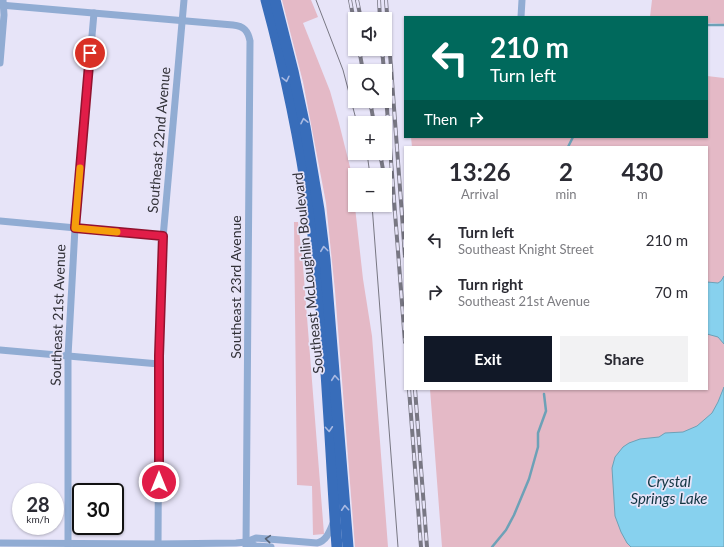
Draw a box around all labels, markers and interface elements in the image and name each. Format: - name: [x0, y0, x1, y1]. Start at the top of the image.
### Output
- map controls: [348, 12, 392, 212]
- button: sound: [348, 12, 392, 56]
- text: 210 m: [490, 30, 569, 64]
- icon: left: [424, 32, 476, 84]
- pin: [73, 36, 107, 70]
- icon: arrive: [79, 42, 101, 64]
- button: search: [348, 64, 392, 108]
- text: Turn left: [490, 64, 556, 86]
- street label: Southeast 22nd Avenue: [144, 66, 173, 214]
- one-way arrow: [281, 75, 289, 82]
- icon: right: [465, 108, 487, 130]
- text: Then: [424, 110, 457, 128]
- button: +: [348, 116, 392, 160]
- one-way arrow: [300, 117, 308, 124]
- text: 13:26: [449, 157, 511, 186]
- text: 2: [559, 157, 573, 186]
- text: 430: [621, 157, 663, 186]
- button: −: [348, 168, 392, 212]
- street label: Southeast McLoughlin Boulevard: [288, 172, 327, 374]
- text: Arrival: [461, 186, 498, 202]
- text: min: [556, 186, 577, 202]
- text: m: [637, 186, 648, 202]
- street label: Southeast 23rd Avenue: [227, 215, 244, 359]
- text: Turn left: [458, 223, 514, 241]
- icon: left: [424, 229, 446, 251]
- text: 210 m: [646, 231, 688, 249]
- text: Southeast Knight Street: [458, 241, 594, 257]
- street label: Southeast 21st Avenue: [47, 244, 68, 386]
- one-way arrow: [320, 246, 329, 252]
- text: Turn right: [458, 275, 523, 293]
- icon: right: [424, 281, 446, 303]
- text: 70 m: [654, 283, 688, 301]
- text: Southeast 21st Avenue: [458, 293, 590, 309]
- button: Exit: [424, 336, 552, 382]
- button: Share: [560, 336, 688, 382]
- one-way arrow: [330, 375, 339, 382]
- one-way arrow: [325, 426, 334, 432]
- position arrow: [138, 461, 180, 503]
- water label: Crystal Springs Lake: [630, 472, 708, 507]
- speed limit sign: 30: [72, 483, 124, 535]
- text: 28: [26, 492, 50, 516]
- one-way arrow: [340, 505, 349, 511]
- text: km/h: [26, 513, 50, 525]
- one-way arrow: [265, 534, 271, 543]

